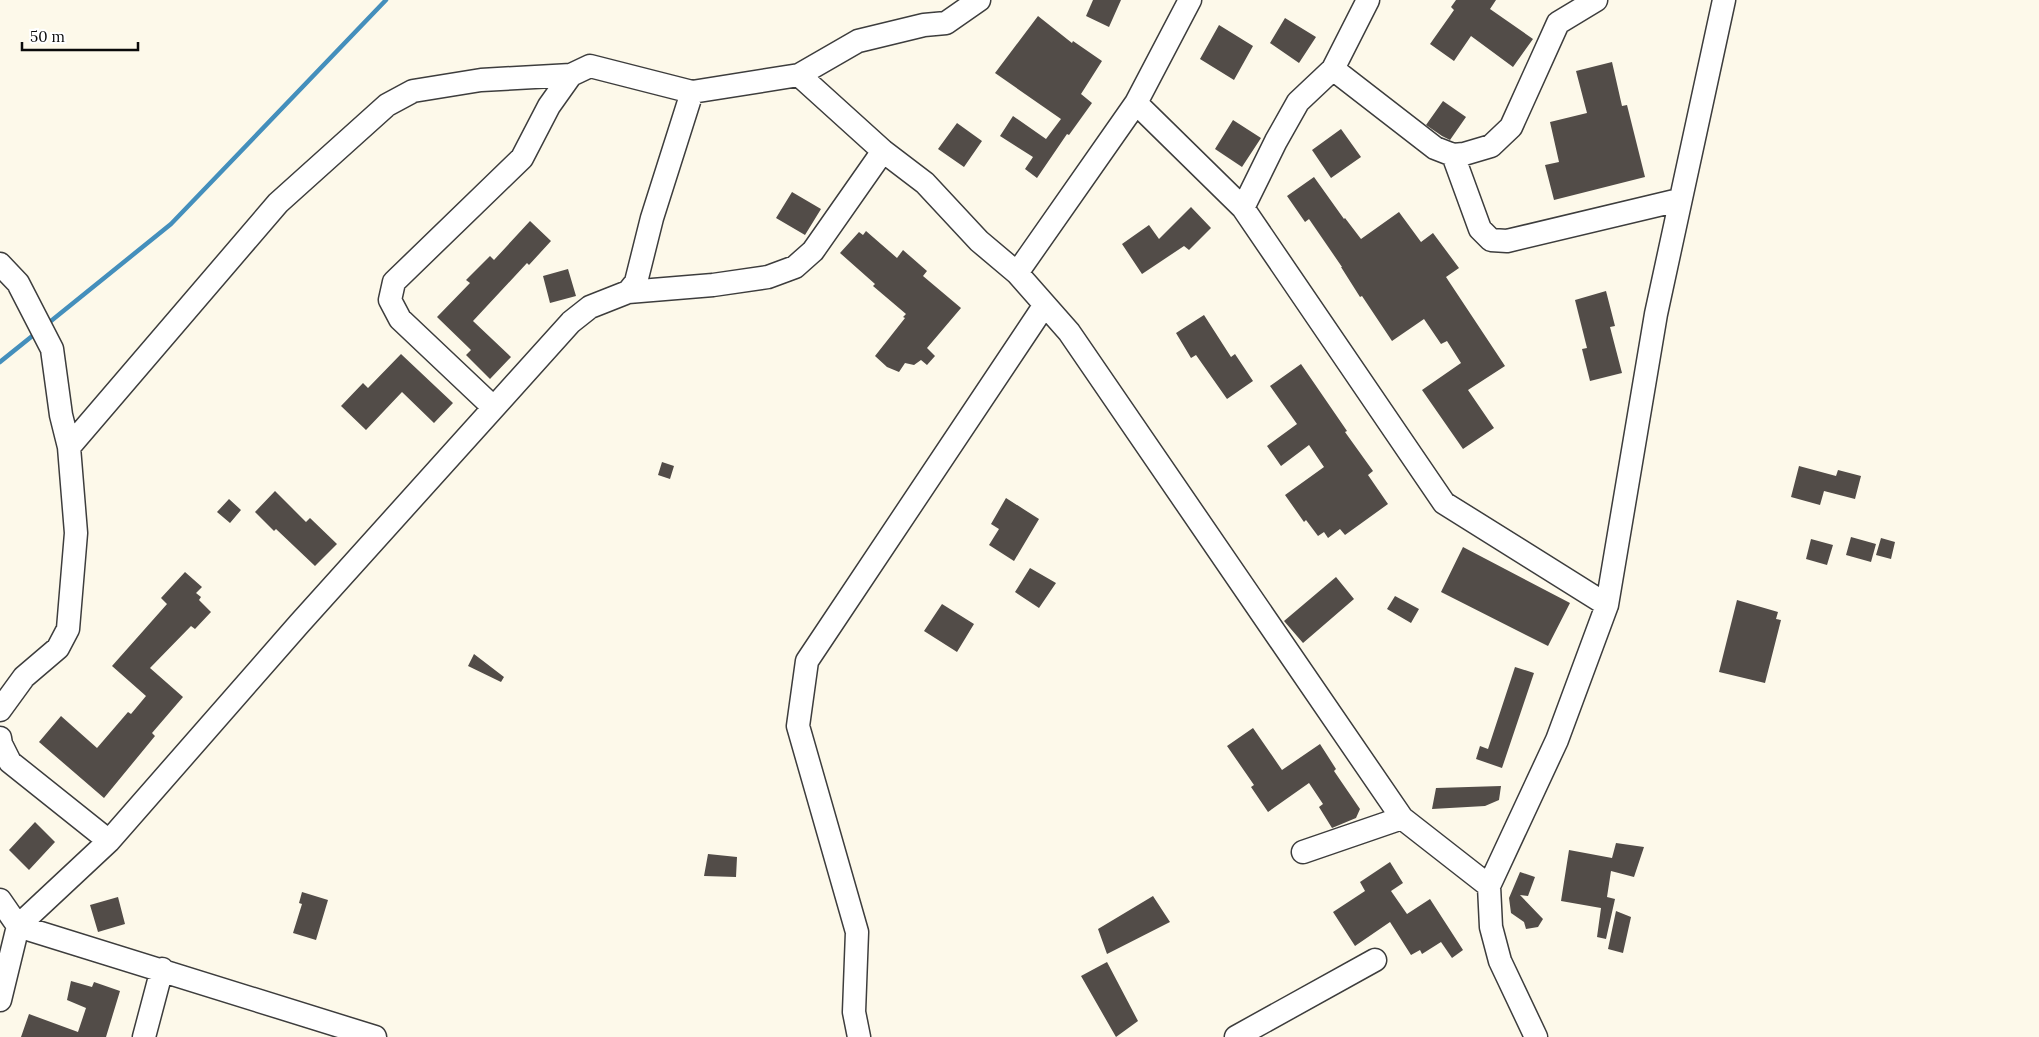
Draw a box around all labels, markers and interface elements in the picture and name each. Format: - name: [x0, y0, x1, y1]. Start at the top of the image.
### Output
- scale bar: [22, 20, 139, 52]
- text: 50 m: [30, 27, 65, 46]

